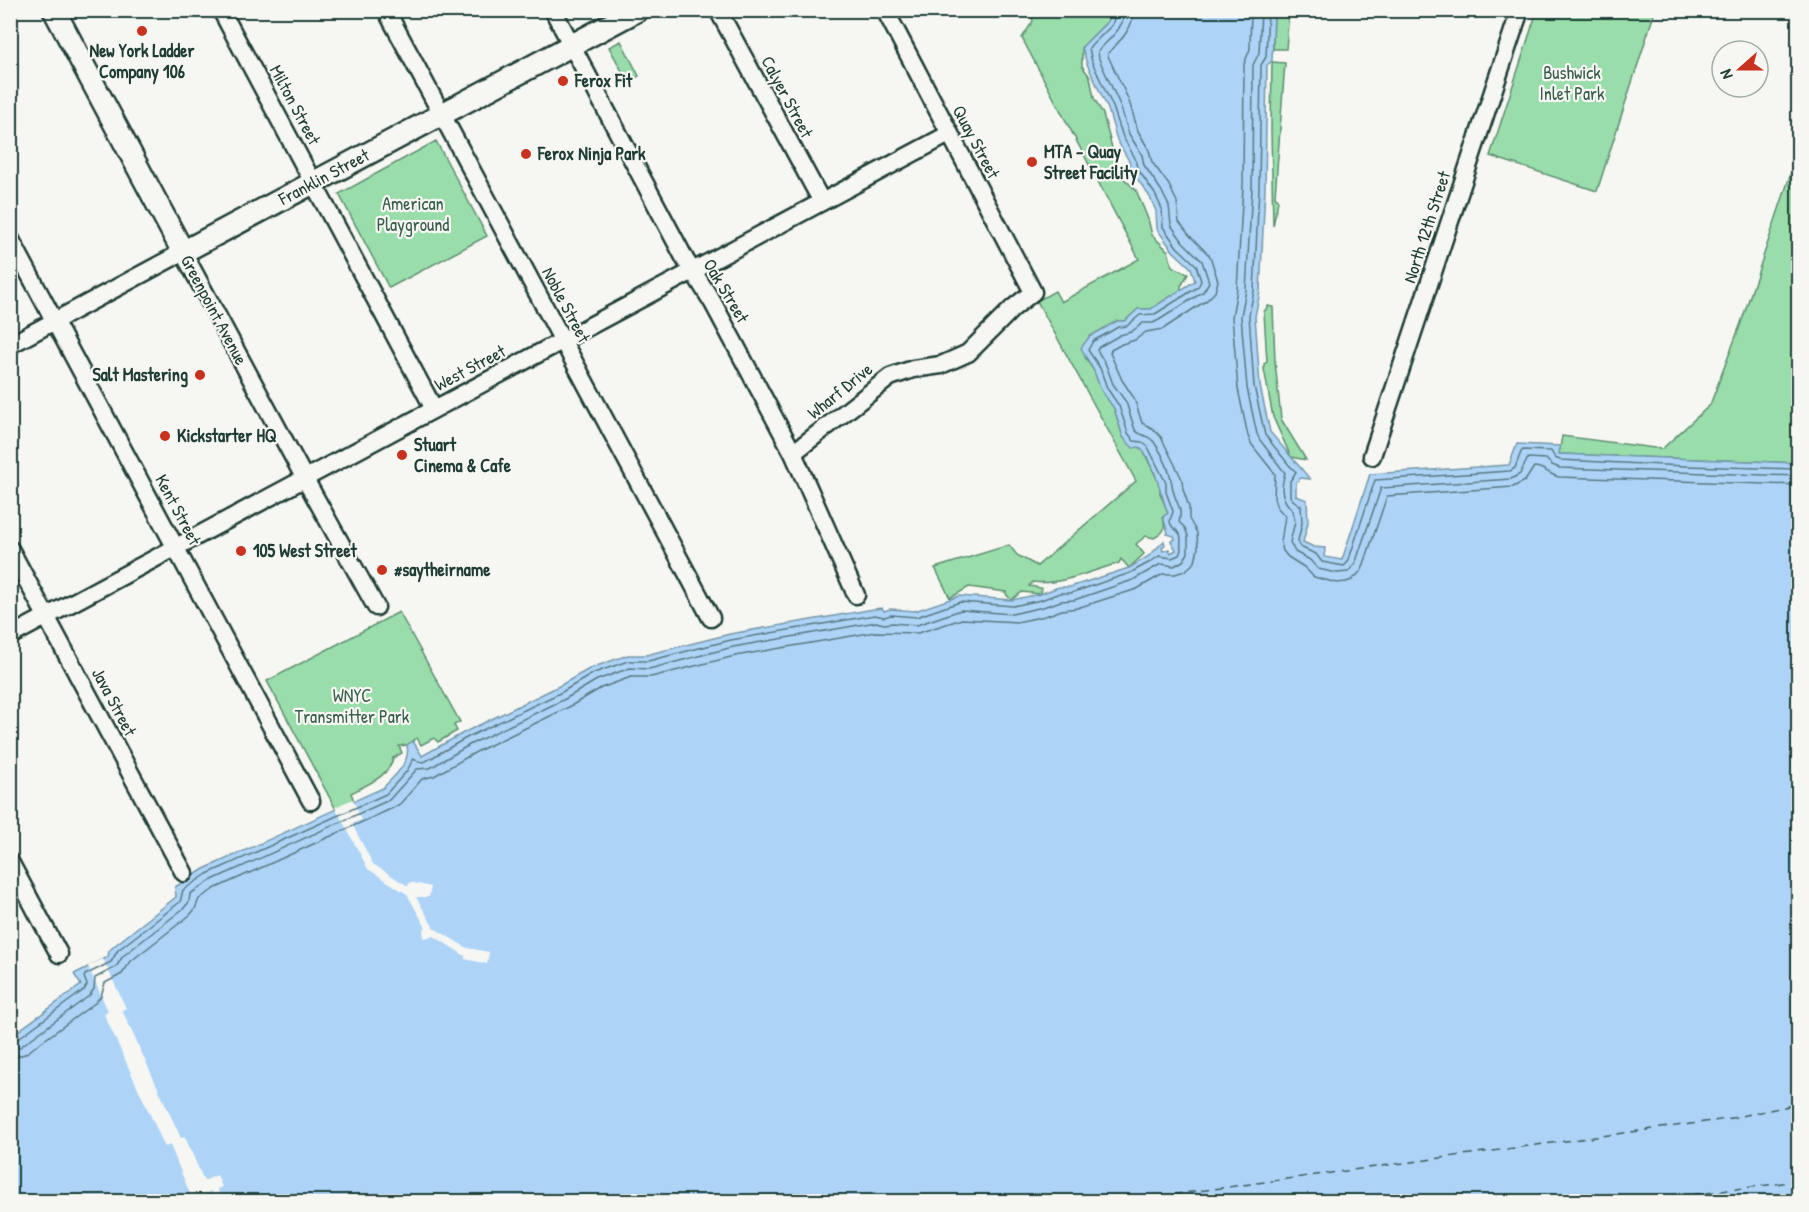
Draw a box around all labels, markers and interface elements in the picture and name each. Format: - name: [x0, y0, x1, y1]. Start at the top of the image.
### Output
- marker: New York Ladder Company 106: [135, 24, 149, 38]
- place label: New York Ladder Company 106: [90, 38, 194, 85]
- north arrow: [1710, 39, 1770, 99]
- street label: Calyer Street: [755, 51, 820, 143]
- street label: Milton Street: [264, 60, 327, 150]
- park label: Bushwick Inlet Park: [1540, 60, 1605, 106]
- text: N: [1714, 66, 1738, 82]
- place label: Ferox Fit: [574, 68, 633, 93]
- marker: Ferox Fit: [556, 74, 570, 88]
- street label: Quay Street: [947, 101, 1007, 184]
- place label: MTA - Quay Street Facility: [1044, 139, 1138, 186]
- place label: Ferox Ninja Park: [537, 141, 646, 166]
- street label: Franklin Street: [273, 142, 374, 211]
- marker: Ferox Ninja Park: [519, 147, 533, 161]
- marker: MTA - Quay Street Facility: [1025, 155, 1039, 169]
- street label: North 12th Street: [1397, 167, 1457, 286]
- park label: American Playground: [377, 191, 449, 237]
- street label: Greenpoint Avenue: [175, 250, 254, 369]
- street label: Oak Street: [698, 254, 756, 328]
- street label: Noble Street: [536, 263, 597, 348]
- street label: West Street: [430, 338, 511, 397]
- street label: Wharf Drive: [802, 357, 878, 425]
- place label: Salt Mastering: [92, 362, 188, 388]
- marker: Salt Mastering: [193, 368, 207, 382]
- place label: Kickstarter HQ: [177, 423, 277, 448]
- marker: Kickstarter HQ: [158, 429, 172, 443]
- place label: Stuart Cinema & Cafe: [414, 432, 512, 478]
- marker: Stuart Cinema & Cafe: [395, 448, 409, 462]
- street label: Kent Street: [149, 470, 208, 550]
- place label: 105 West Street: [253, 538, 358, 563]
- marker: 105 West Street: [234, 544, 248, 558]
- place label: #saytheirname: [394, 557, 491, 583]
- marker: #saytheirname: [375, 563, 389, 577]
- street label: Java Street: [86, 663, 143, 741]
- park label: WNYC Transmitter Park: [295, 683, 410, 729]

